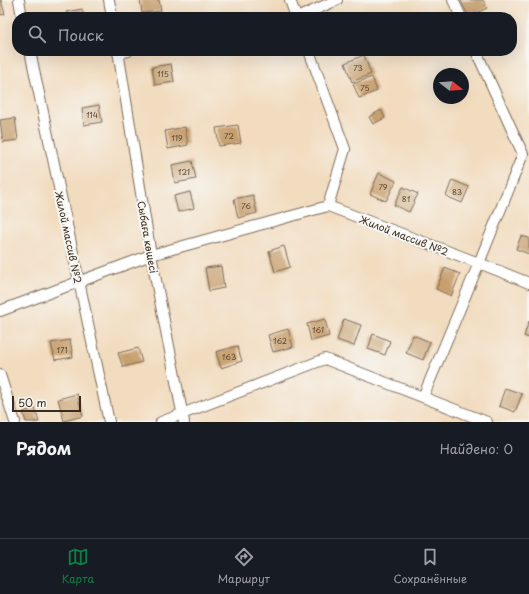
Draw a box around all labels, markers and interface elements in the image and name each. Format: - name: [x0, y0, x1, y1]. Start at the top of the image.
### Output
- search box: [12, 12, 517, 56]
- icon: search: [26, 23, 48, 45]
- text: Поиск: [58, 23, 104, 46]
- house number: 73: [353, 62, 363, 74]
- house number: 115: [157, 68, 169, 80]
- north arrow: [433, 68, 469, 104]
- house number: 75: [360, 82, 370, 94]
- house number: 114: [86, 109, 98, 121]
- house number: 72: [224, 130, 234, 142]
- house number: 119: [171, 132, 183, 144]
- house number: 121: [178, 166, 190, 178]
- house number: 79: [378, 181, 388, 193]
- house number: 83: [452, 186, 462, 198]
- street label: Жилой массив №2: [52, 189, 86, 285]
- house number: 81: [402, 193, 411, 205]
- street label: Сыбаға көшесі: [134, 200, 162, 275]
- house number: 76: [241, 200, 251, 212]
- street label: Жилой массив №2: [357, 211, 451, 259]
- house number: 161: [312, 324, 324, 336]
- house number: 162: [273, 335, 287, 347]
- house number: 171: [57, 344, 67, 356]
- house number: 163: [222, 351, 236, 363]
- scale bar: [12, 394, 81, 413]
- text: 50 m: [18, 394, 47, 411]
- text: Рядом: [16, 435, 71, 461]
- text: Найдено: 0: [440, 439, 513, 458]
- tab: Карта: [62, 546, 94, 587]
- tab: Маршрут: [218, 546, 270, 587]
- tab: Сохранённые: [394, 546, 467, 587]

